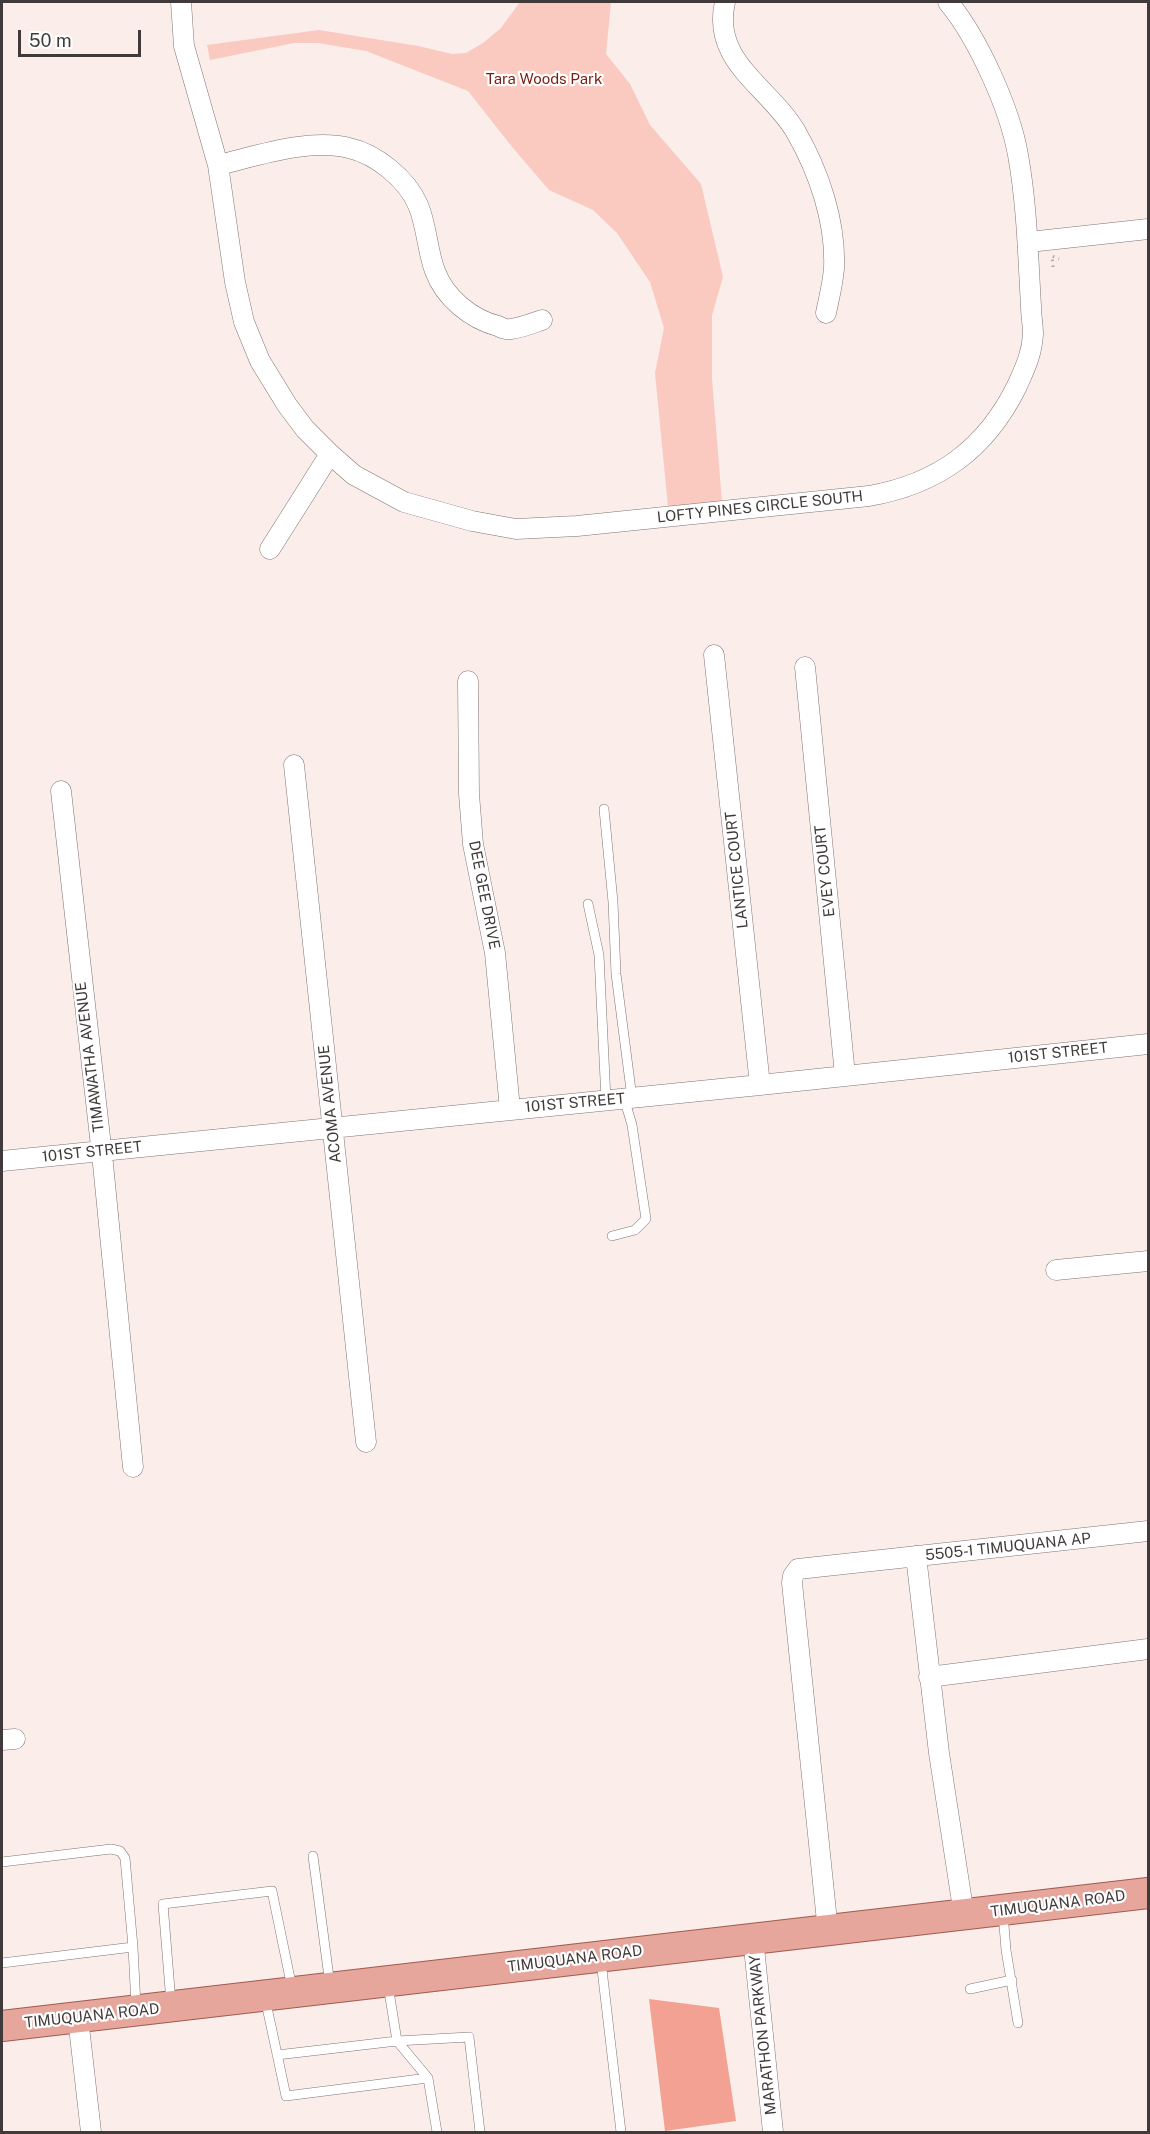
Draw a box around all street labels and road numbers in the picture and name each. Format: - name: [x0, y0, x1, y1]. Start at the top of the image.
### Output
- street label: LOFTY PINES CIRCLE SOUTH: [656, 487, 864, 527]
- street label: LANTICE COURT: [722, 810, 752, 930]
- street label: EVEY COURT: [811, 824, 839, 918]
- street label: DEE GEE DRIVE: [465, 839, 503, 951]
- street label: TIMAWATHA AVENUE: [72, 981, 108, 1133]
- street label: 101ST STREET: [1007, 1039, 1109, 1067]
- street label: ACOMA AVENUE: [315, 1044, 345, 1164]
- street label: 101ST STREET: [524, 1090, 626, 1116]
- street label: 101ST STREET: [41, 1138, 143, 1166]
- street label: 5505-1 TIMUQUANA AP: [924, 1529, 1092, 1565]
- street label: TIMUQUANA ROAD: [990, 1887, 1126, 1921]
- street label: TIMUQUANA ROAD: [507, 1942, 643, 1976]
- street label: MARATHON PARKWAY: [746, 1954, 780, 2116]
- street label: TIMUQUANA ROAD: [24, 2000, 160, 2032]

